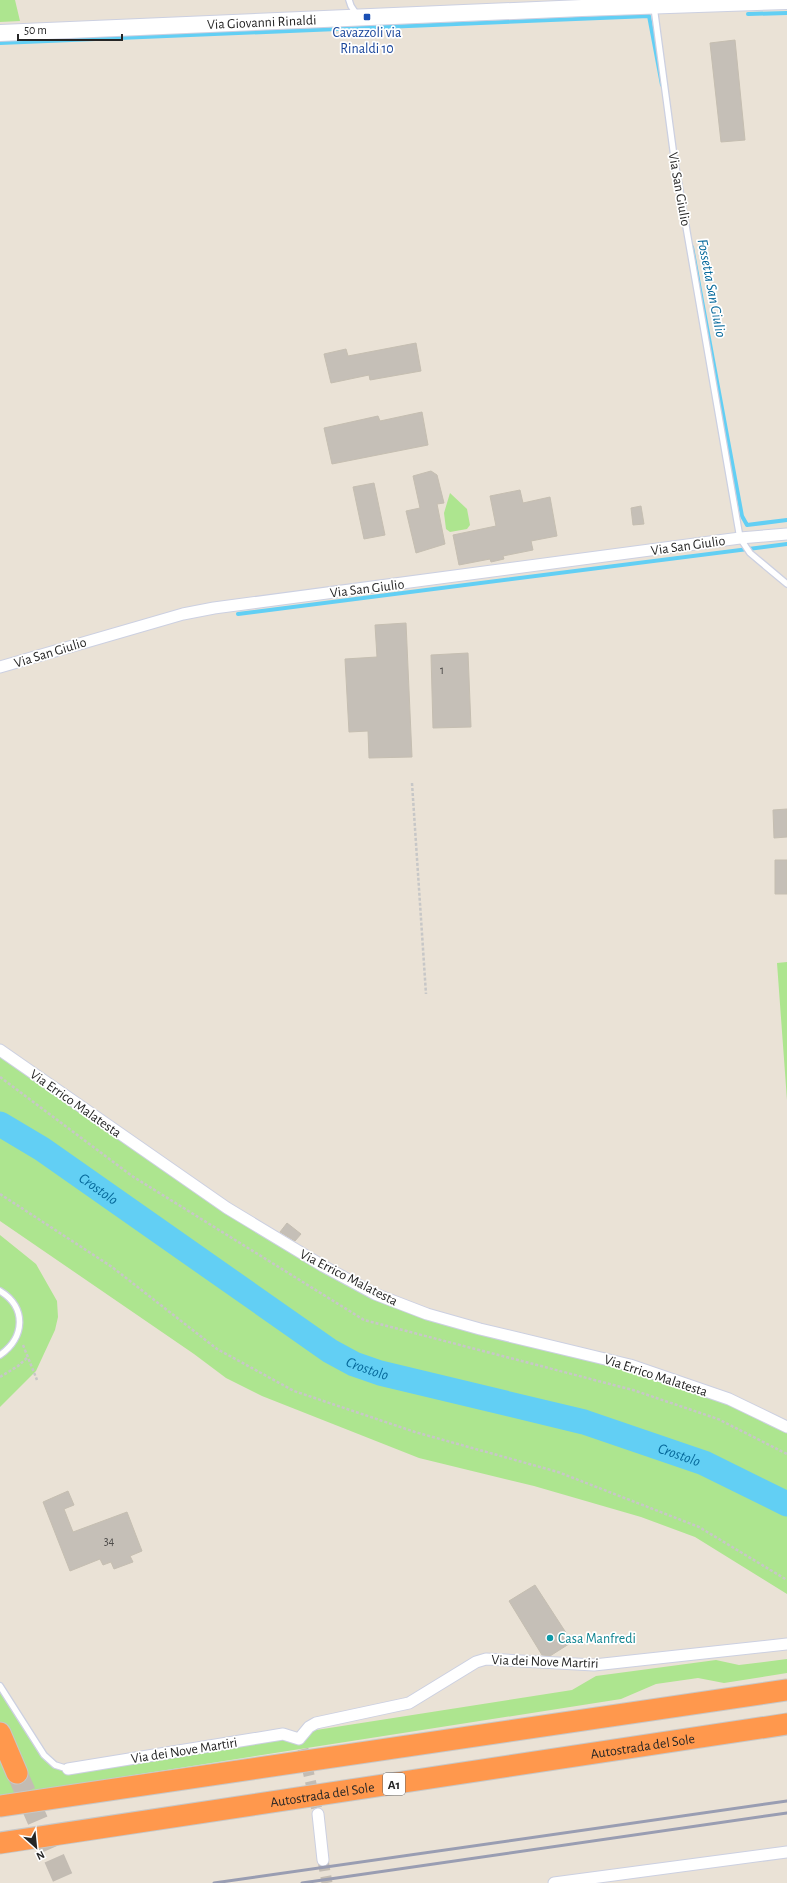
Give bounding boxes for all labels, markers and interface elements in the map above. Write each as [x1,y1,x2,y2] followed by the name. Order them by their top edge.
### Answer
[362,12,372,22] marker: Cavazzoli via Rinaldi 10
[207,13,317,32] street label: Via Giovanni Rinaldi
[18,16,122,42] scale bar
[24,24,47,36] text: 50 m
[333,26,402,56] place label: Cavazzoli via Rinaldi 10
[666,151,692,227] street label: Via San Giulio
[695,238,728,339] water label: Fossetta San Giulio
[650,534,726,558] street label: Via San Giulio
[329,577,405,601] street label: Via San Giulio
[12,635,88,671] street label: Via San Giulio
[440,664,444,676] house number: 1
[27,1067,124,1141] street label: Via Errico Malatesta
[76,1170,121,1208] water label: Crostolo
[297,1247,400,1309] street label: Via Errico Malatesta
[602,1353,710,1399] street label: Via Errico Malatesta
[343,1354,390,1383] water label: Crostolo
[656,1441,702,1469] water label: Crostolo
[104,1535,115,1547] house number: 34
[558,1632,636,1646] place label: Casa Manfredi
[545,1633,555,1643] marker: Casa Manfredi
[491,1653,599,1671] street label: Via dei Nove Martiri
[590,1732,696,1762] street label: Autostrada del Sole
[130,1736,238,1766] street label: Via dei Nove Martiri
[383,1773,405,1795] road number: A1
[269,1780,376,1810] street label: Autostrada del Sole
[16,1827,56,1867] north arrow
[34,1849,46,1862] text: N

